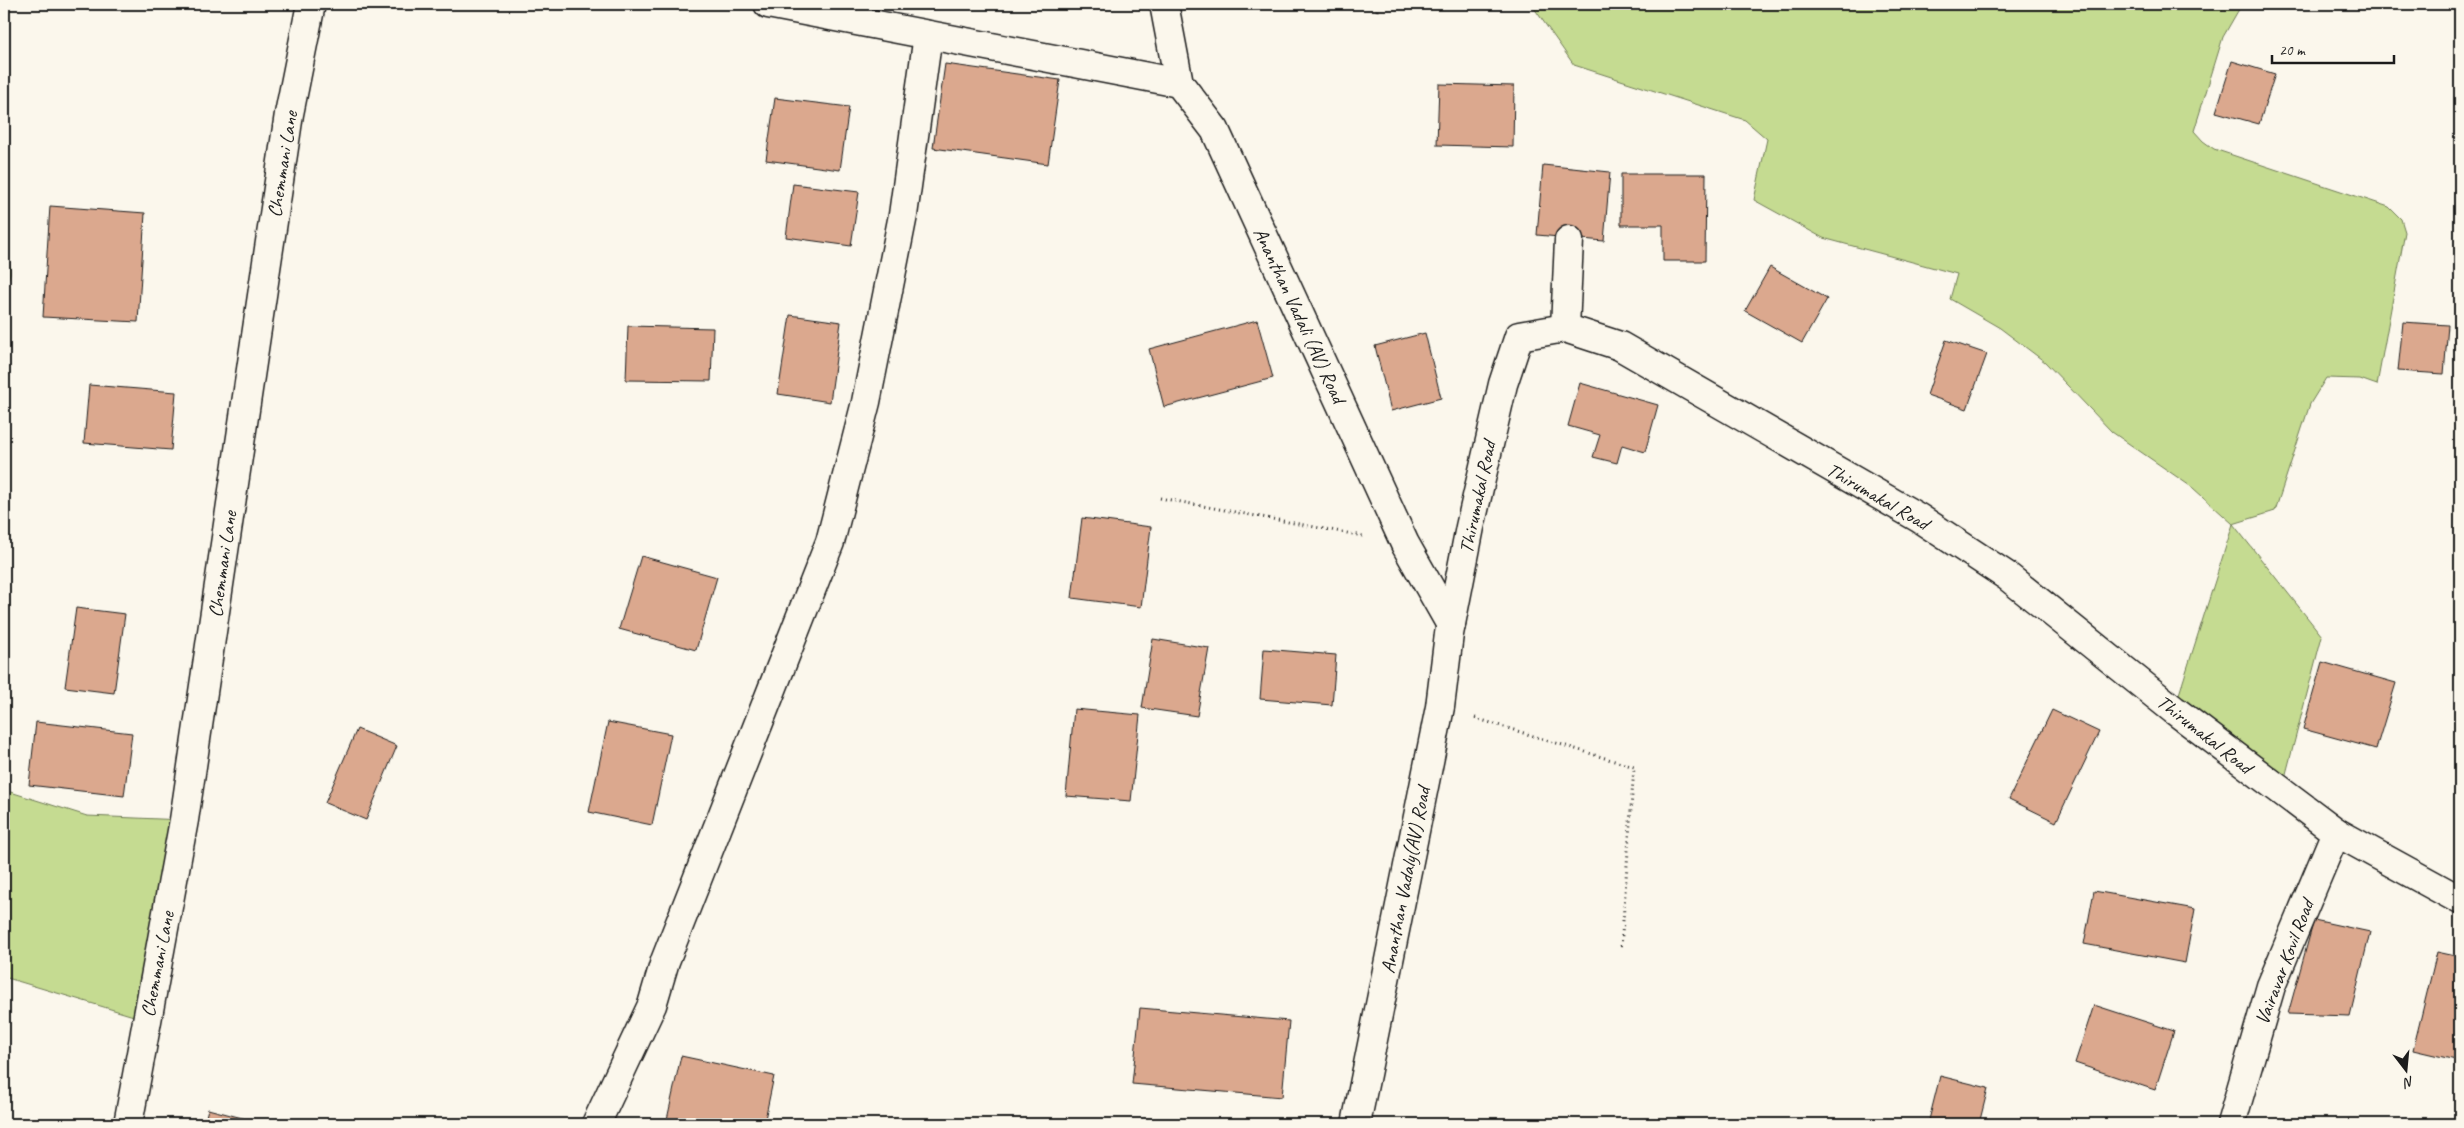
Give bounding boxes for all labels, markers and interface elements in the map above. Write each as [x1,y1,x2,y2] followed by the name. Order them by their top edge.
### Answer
[2272,32,2394,64] scale bar
[2279,41,2306,60] text: 20 m
[262,108,303,219] street label: Chemmani Lane
[1248,223,1353,410] street label: Ananthan Vadali (AV) Road
[1453,435,1502,556] street label: Thirumakal Road
[1822,457,1936,537] street label: Thirumakal Road
[203,508,243,619] street label: Chemmani Lane
[2152,689,2260,781] street label: Thirumakal Road
[1375,782,1436,975] street label: Ananthan Vadaly(AV) Road
[2249,893,2321,1028] street label: Vairavar Kovil Road
[135,908,180,1019] street label: Chemmani Lane
[2382,1046,2432,1096] north arrow
[2401,1073,2416,1092] text: N

